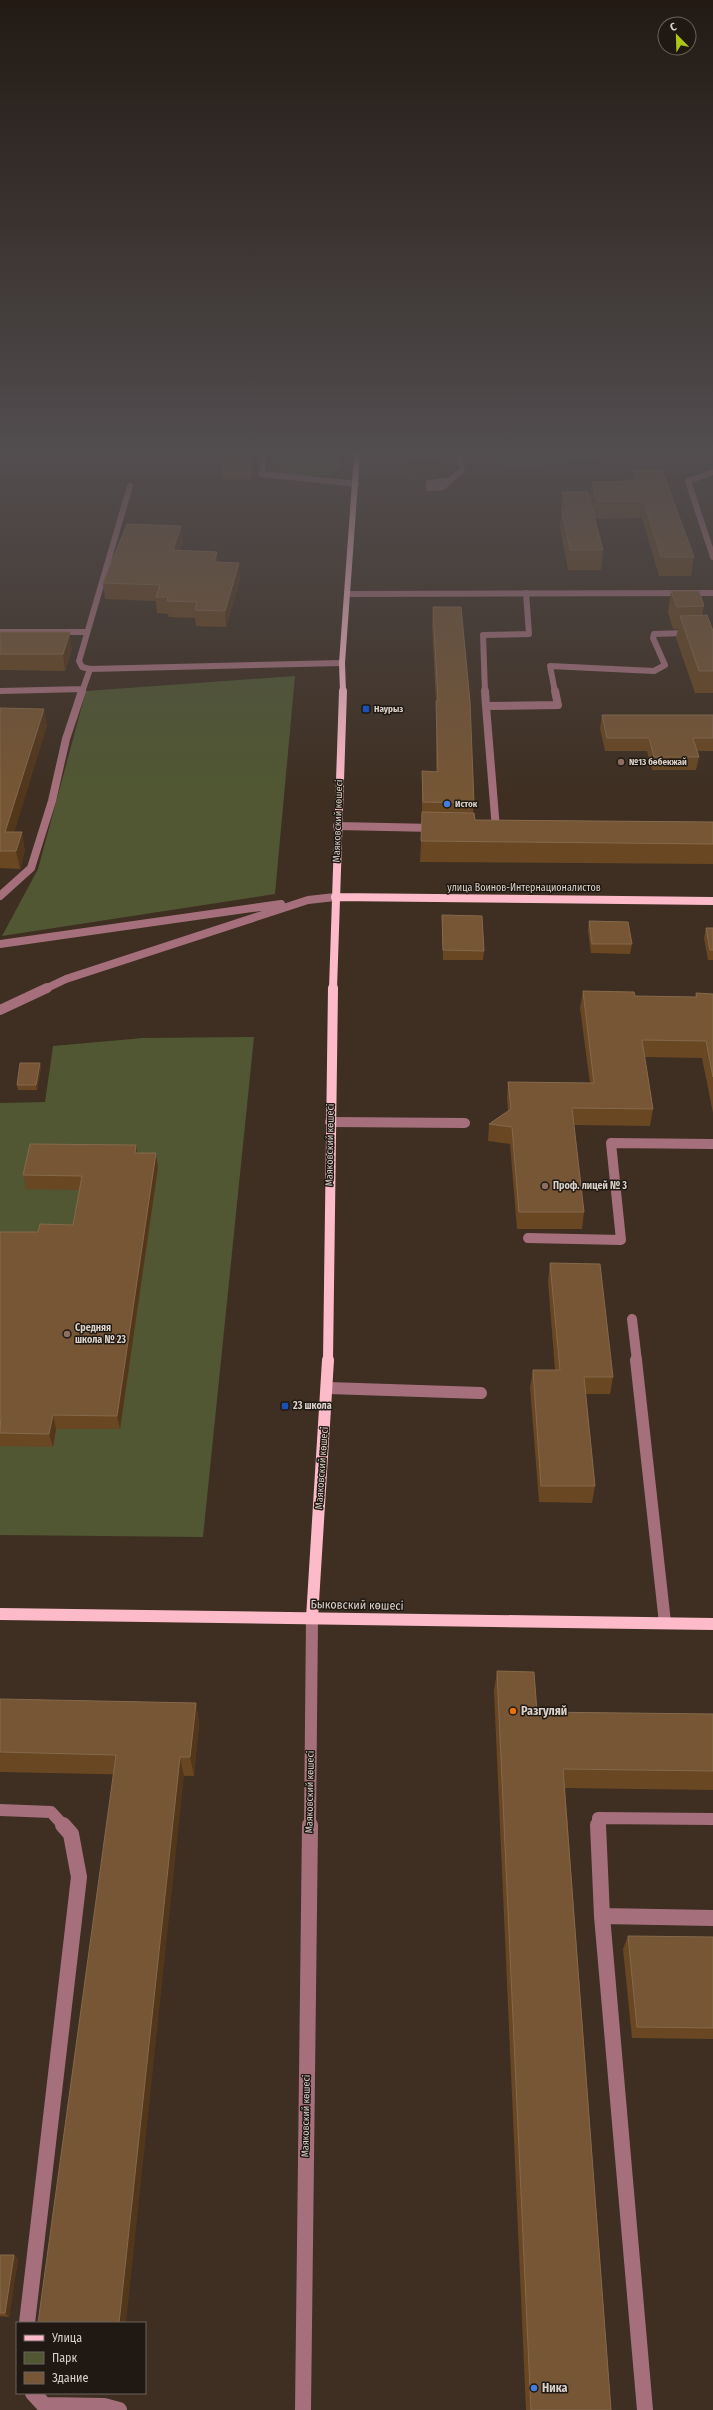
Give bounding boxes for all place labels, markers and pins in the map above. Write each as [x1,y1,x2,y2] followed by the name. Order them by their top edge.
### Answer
[361,704,371,714] marker: Наурыз
[374,704,403,714] place label: Наурыз
[616,757,626,767] marker: №13 бөбекжай
[629,757,687,767] place label: №13 бөбекжай
[442,799,452,809] marker: Исток
[455,799,478,809] place label: Исток
[553,1180,627,1192] place label: Проф. лицей № 3
[540,1181,550,1191] marker: Проф. лицей № 3
[75,1322,126,1346] place label: Средняя школа № 23
[62,1329,72,1339] marker: Средняя школа № 23
[292,1400,332,1412] place label: 23 школа
[280,1401,290,1411] marker: 23 школа
[521,1704,567,1718] place label: Разгуляй
[508,1706,518,1716] marker: Разгуляй
[542,2381,567,2395] place label: Ника
[529,2383,539,2393] marker: Ника

